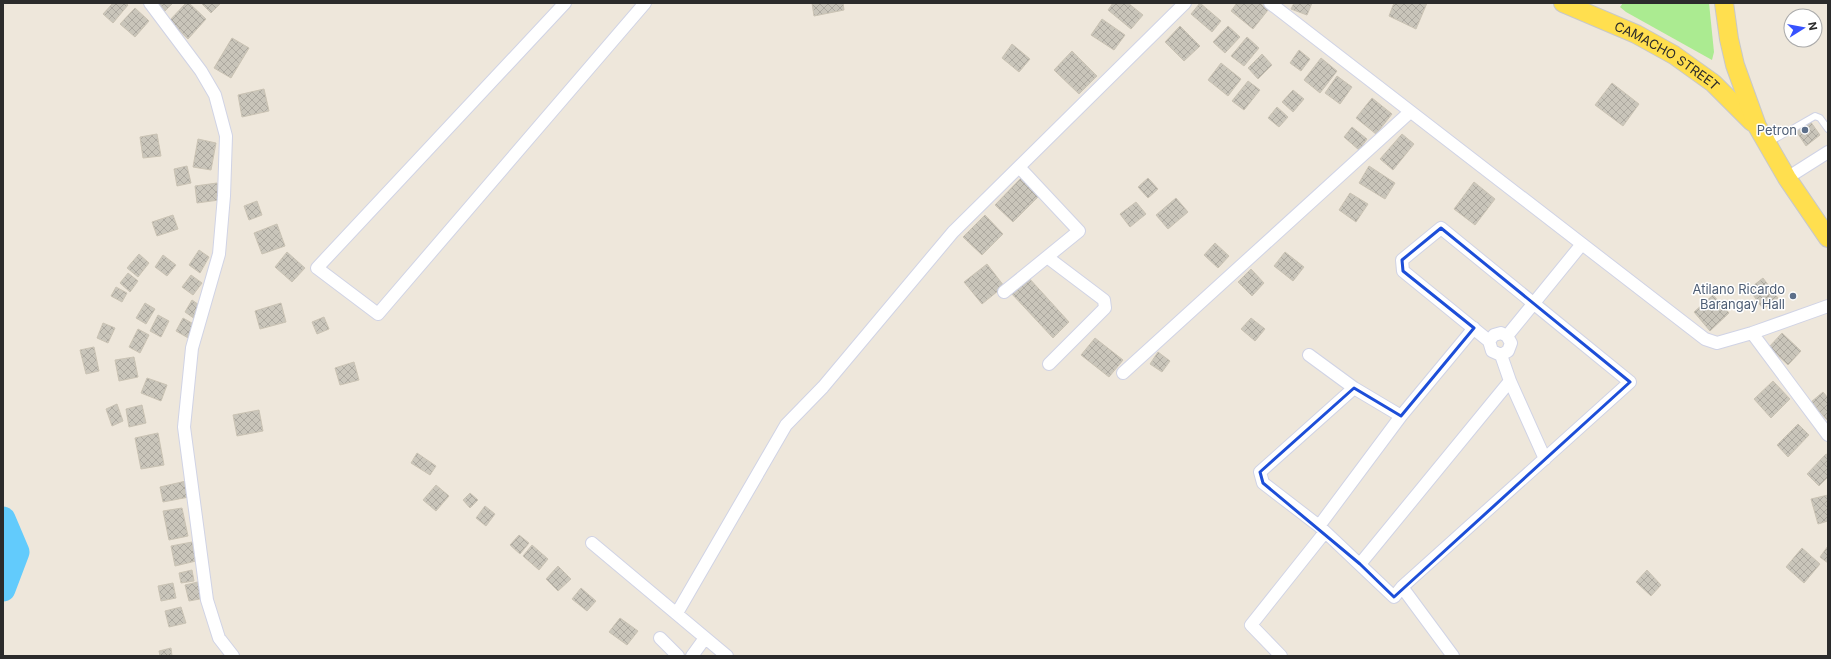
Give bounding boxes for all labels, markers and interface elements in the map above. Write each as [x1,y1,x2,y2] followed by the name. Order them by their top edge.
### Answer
[1783,8,1823,48] north arrow
[1612,18,1723,93] street label: CAMACHO STREET
[1805,21,1820,32] text: N
[1757,122,1797,138] place label: Petron
[1800,125,1810,135] marker: Petron
[1693,281,1785,312] place label: Atilano Ricardo Barangay Hall
[1788,291,1798,301] marker: Atilano Ricardo Barangay Hall

